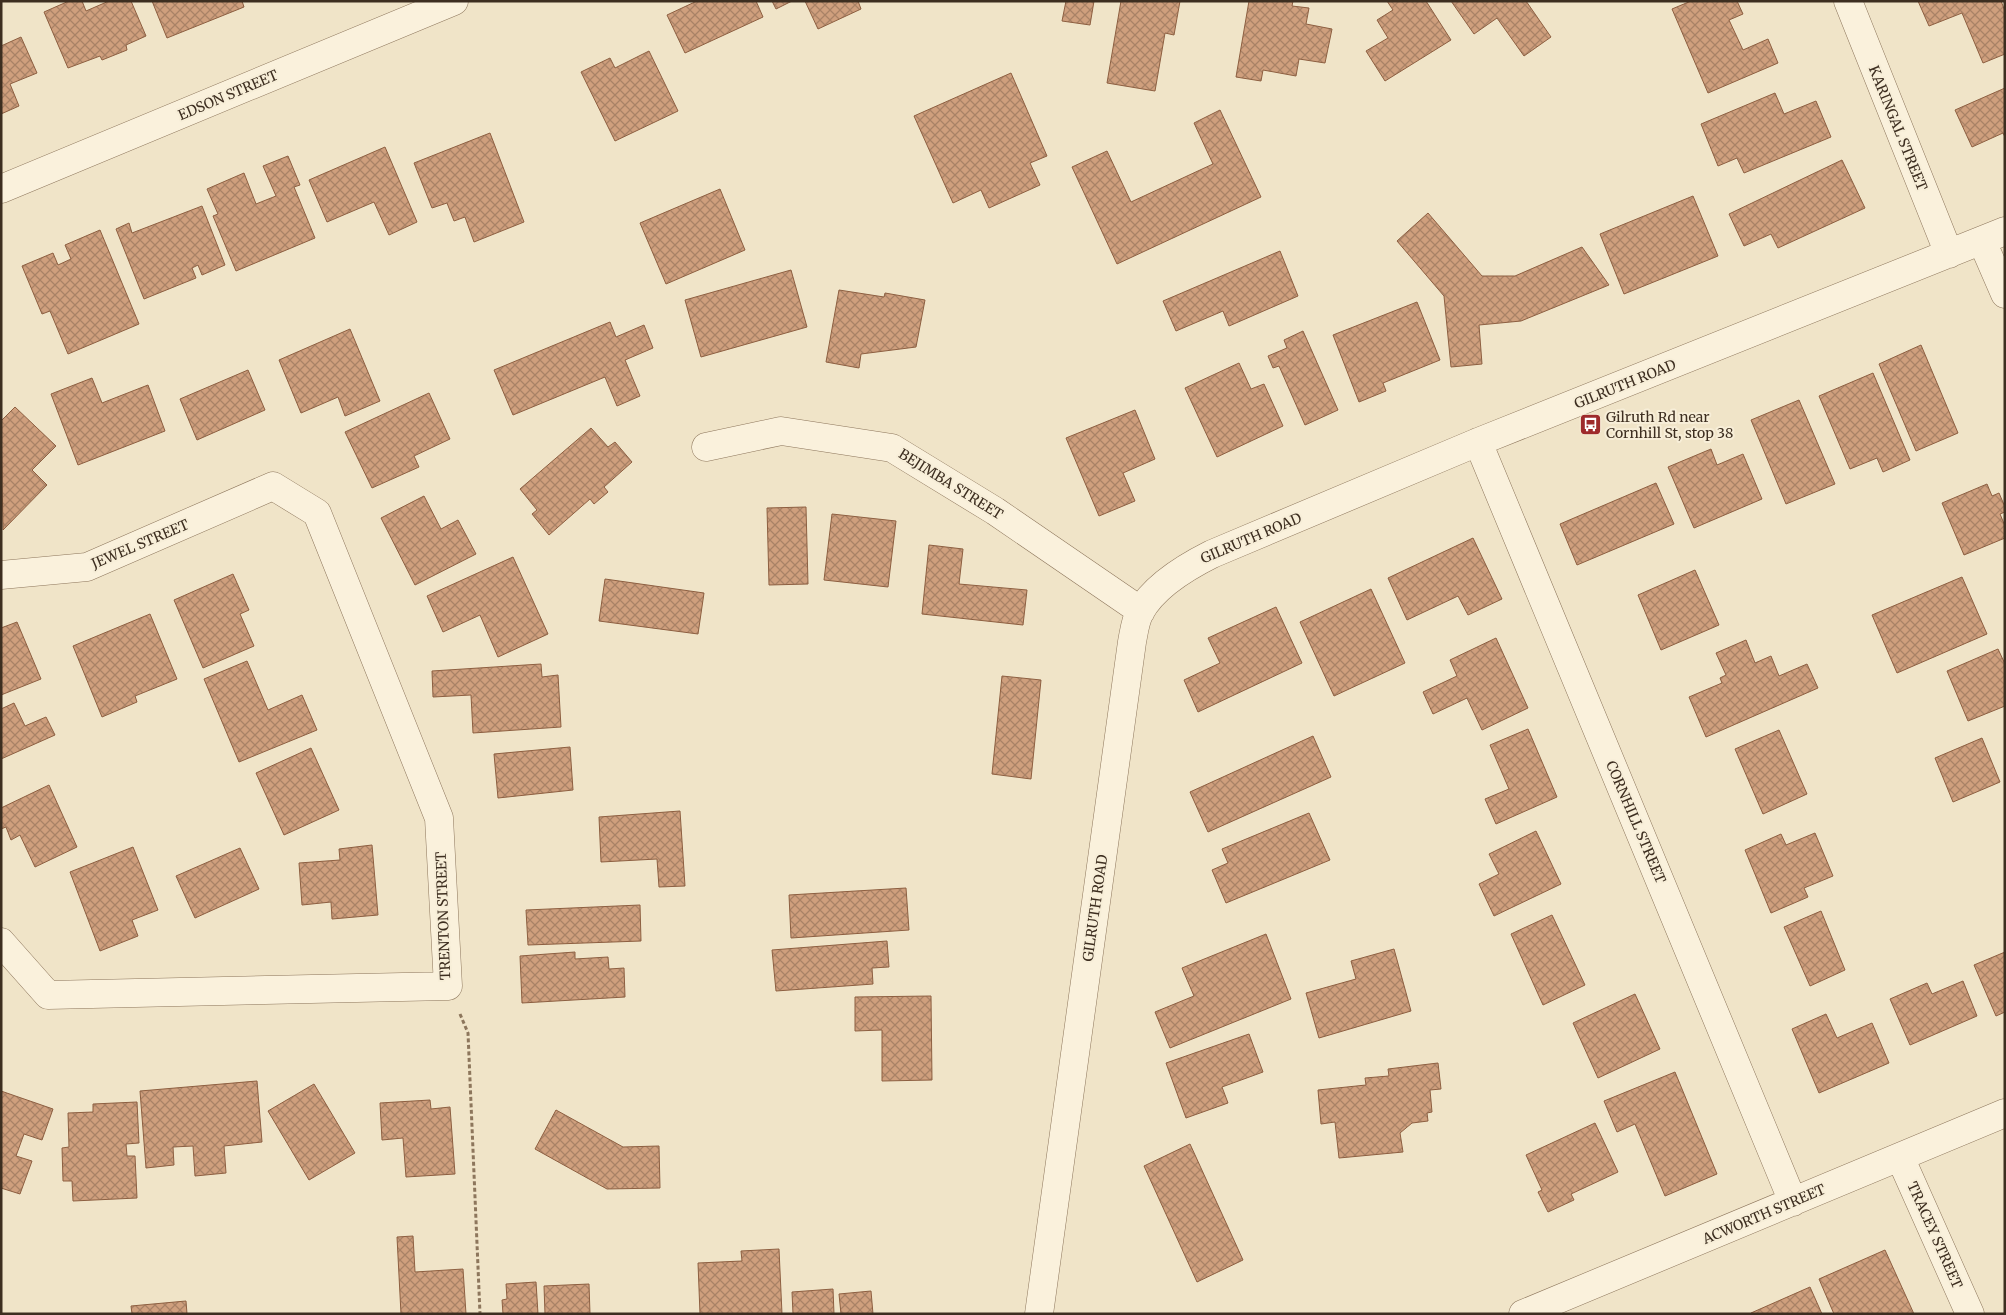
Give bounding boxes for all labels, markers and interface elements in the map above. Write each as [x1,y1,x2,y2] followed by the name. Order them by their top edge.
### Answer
[1865,63,1931,193] street label: KARINGAL STREET
[175,66,281,124] street label: EDSON STREET
[1572,355,1679,413] street label: GILRUTH ROAD
[1606,408,1733,442] place label: Gilruth Rd near Cornhill St, stop 38
[1578,413,1602,437] bus stop icon: Gilruth Rd near Cornhill St, stop 38
[895,445,1007,523] street label: BEJIMBA STREET
[1198,508,1305,567] street label: GILRUTH ROAD
[88,515,192,573] street label: JEWEL STREET
[1602,758,1670,886] street label: CORNHILL STREET
[432,851,454,981] street label: TRENTON STREET
[1079,853,1111,963] street label: GILRUTH ROAD
[1903,1179,1967,1291] street label: TRACEY STREET
[1699,1180,1828,1248] street label: ACWORTH STREET

